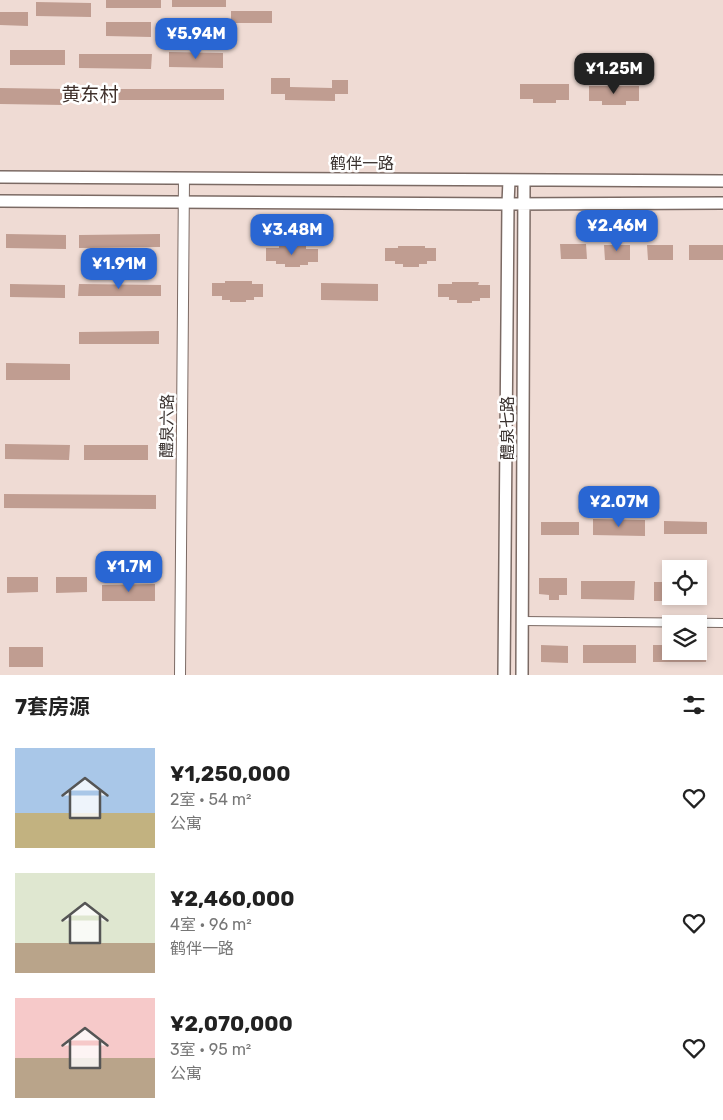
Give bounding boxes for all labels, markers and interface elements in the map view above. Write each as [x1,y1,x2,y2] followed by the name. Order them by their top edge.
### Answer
[155,18,237,60] pin: ¥5.94M
[166,24,226,43] text: ¥5.94M
[573,52,655,95] pin: ¥1.25M
[585,59,643,78] text: ¥1.25M
[61,83,119,106] district label: 黄东村
[330,154,394,173] street label: 鹤伴一路
[576,210,658,252] pin: ¥2.46M
[251,214,333,256] pin: ¥3.48M
[587,216,647,235] text: ¥2.46M
[261,220,323,239] text: ¥3.48M
[78,248,160,290] pin: ¥1.91M
[92,254,146,273] text: ¥1.91M
[157,394,177,458] street label: 醴泉六路
[498,396,517,460] street label: 醴泉七路
[578,486,660,528] pin: ¥2.07M
[589,492,649,511] text: ¥2.07M
[94,550,164,593] pin: ¥1.7M
[106,557,152,576] text: ¥1.7M
[662,560,707,660] map controls
[662,560,707,605] button: locate
[662,615,707,660] button: layers
[680,691,708,719] icon: filters
[15,694,90,719] text: 7套房源
[170,761,291,786] text: ¥1,250,000
[55,768,115,828] icon: home
[680,784,708,812] icon: heart
[170,790,252,809] text: 2室 · 54 m²
[170,814,202,833] text: 公寓
[170,886,294,911] text: ¥2,460,000
[55,893,115,953] icon: home
[680,909,708,937] icon: heart
[170,915,252,934] text: 4室 · 96 m²
[170,939,234,958] text: 鹤伴一路
[170,1011,293,1036] text: ¥2,070,000
[55,1018,115,1078] icon: home
[680,1034,708,1062] icon: heart
[170,1040,251,1059] text: 3室 · 95 m²
[170,1064,202,1083] text: 公寓

